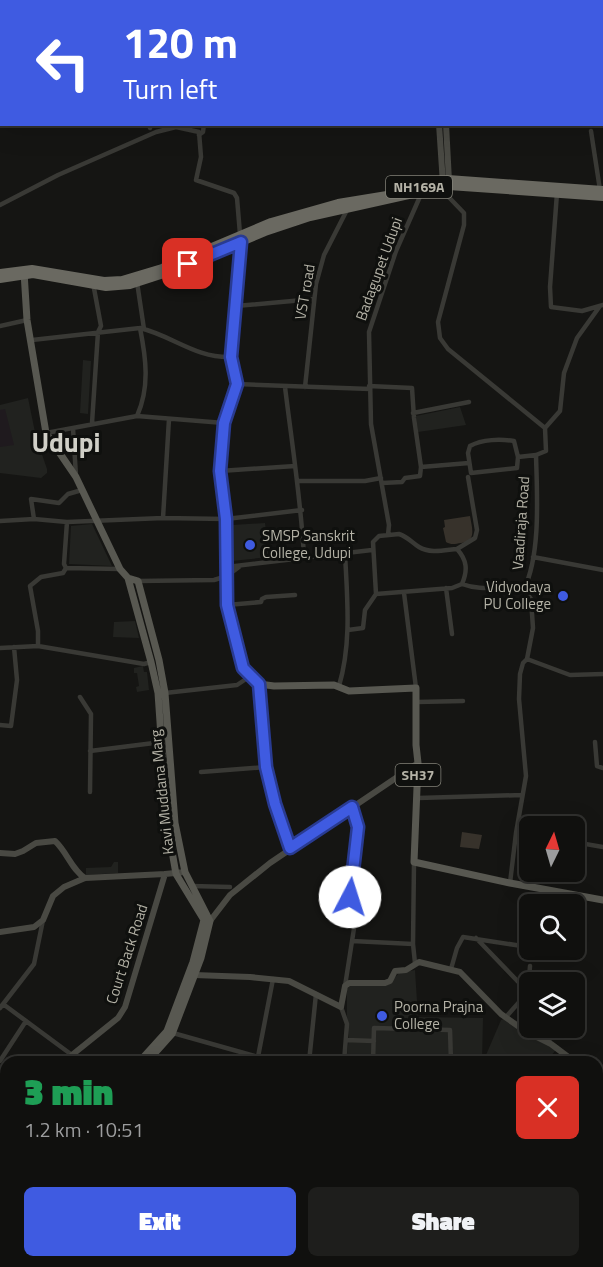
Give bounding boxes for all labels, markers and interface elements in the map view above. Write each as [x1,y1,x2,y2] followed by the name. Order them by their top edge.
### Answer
[123,10,238,74] text: 120 m
[24,24,102,102] icon: left
[123,68,217,109] text: Turn left
[386,176,452,198] road number: NH169A
[349,214,408,324] street label: Badagupet Udupi
[162,238,213,289] pin
[171,247,204,280] icon: arrive
[288,262,321,322] street label: VST road
[32,421,100,462] district label: Udupi
[506,475,535,571] street label: Vaadiraja Road
[262,524,355,564] place label: SMSP Sanskrit College, Udupi
[243,538,257,552] marker: SMSP Sanskrit College, Udupi
[483,575,551,615] place label: Vidyodaya PU College
[556,589,570,603] marker: Vidyodaya PU College
[143,728,179,856] street label: Kavi Muddana Marg
[396,764,440,786] road number: SH37
[519,816,585,882] north arrow
[519,816,585,1038] map controls
[318,865,382,929] position arrow
[519,894,585,960] button: search
[100,901,154,1007] street label: Court Back Road
[519,972,585,1038] button: layers
[394,995,484,1035] place label: Poorna Prajna College
[375,1009,389,1023] marker: Poorna Prajna College
[24,1064,113,1119] text: 3 min
[516,1076,579,1139] button: close
[24,1114,144,1145] text: 1.2 km · 10:51
[24,1187,296,1256] button: Exit
[308,1187,579,1256] button: Share

